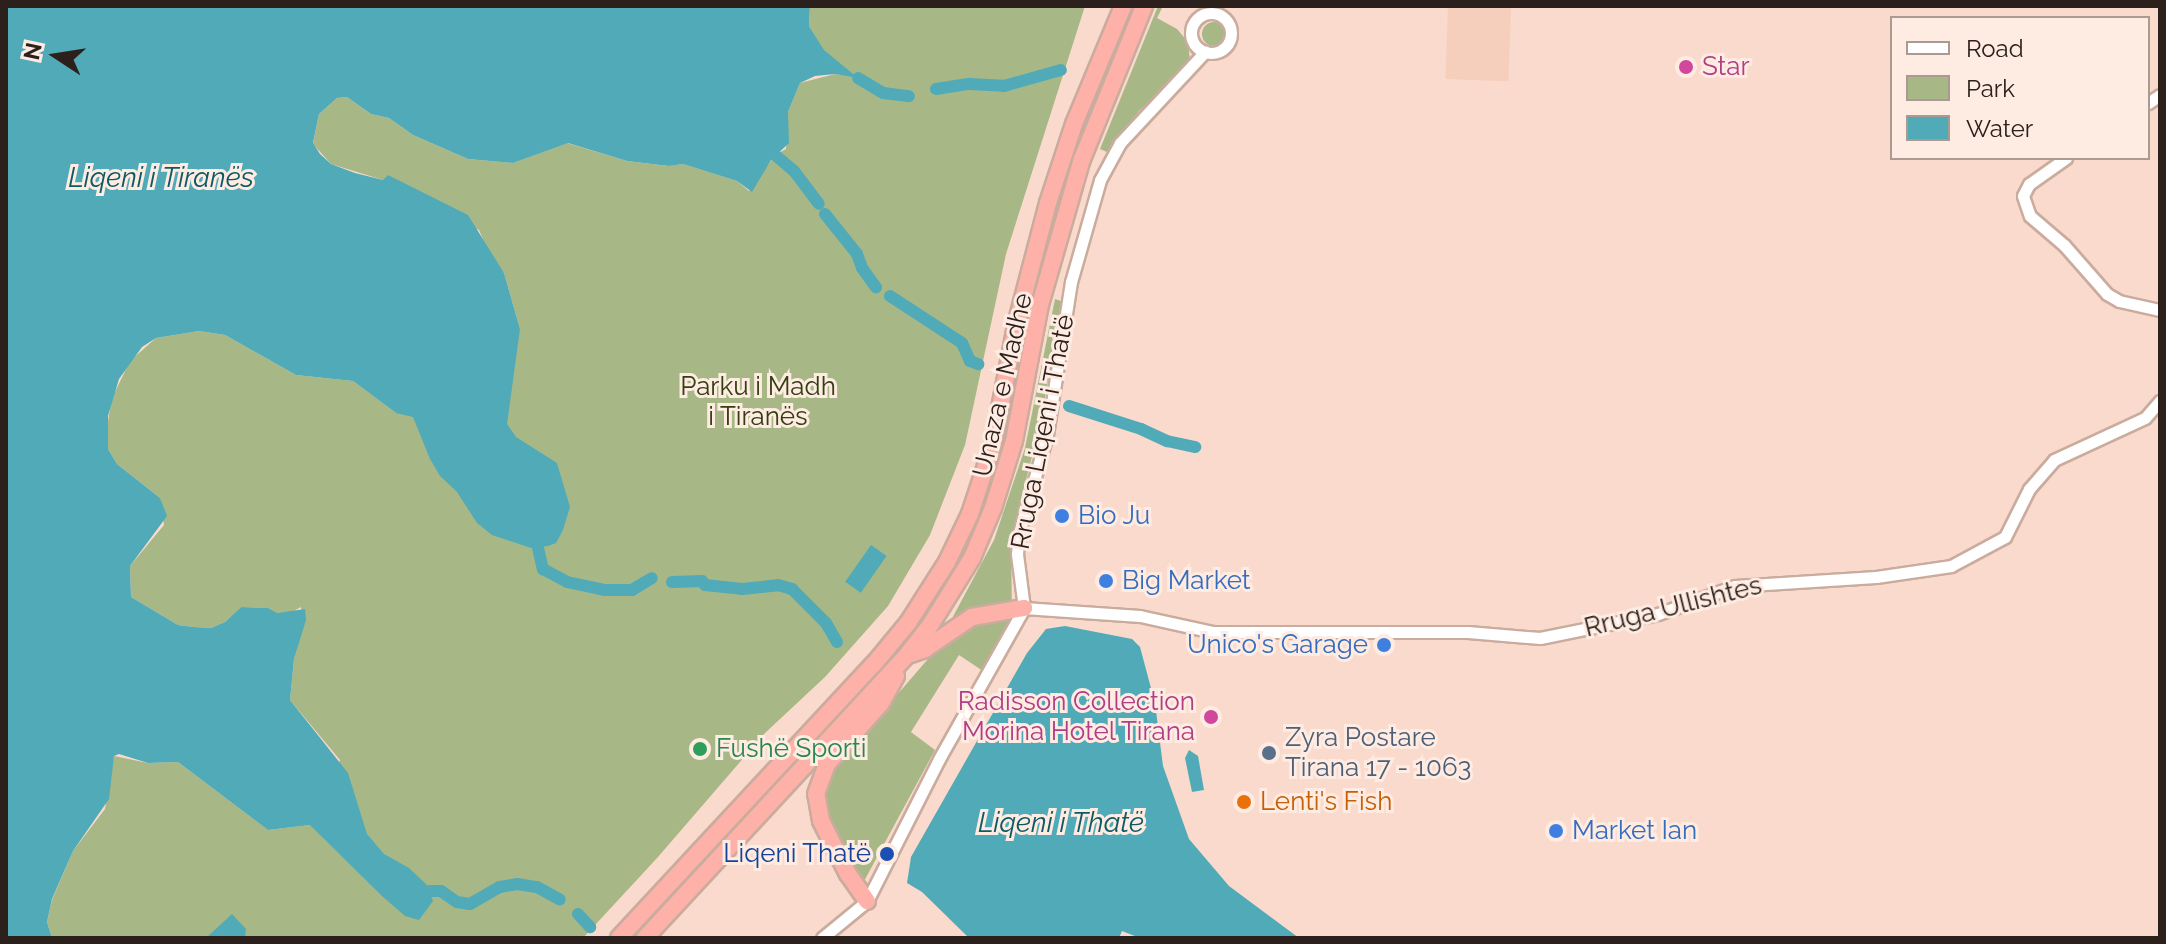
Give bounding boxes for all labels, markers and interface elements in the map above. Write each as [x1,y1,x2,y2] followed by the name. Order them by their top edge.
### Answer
[16,16,96,96] north arrow
[1890,16,2150,160] legend
[1966,34,2024,63] text: Road
[18,40,47,62] text: N
[1702,51,1750,83] place label: Star
[1677,58,1695,76] marker: Star
[1966,74,2015,103] text: Park
[1966,114,2033,143] text: Water
[68,161,254,195] water label: Liqeni i Tiranës
[967,290,1039,480] street label: Unaza e Madhe
[1005,312,1081,552] street label: Rruga Liqeni i Thatë
[680,371,836,432] park label: Parku i Madh i Tiranës
[1078,500,1151,532] place label: Bio Ju
[1053,507,1071,525] marker: Bio Ju
[1122,565,1251,597] place label: Big Market
[1581,570,1765,644] street label: Rruga Ullishtes
[1097,572,1115,590] marker: Big Market
[1187,629,1368,661] place label: Unico's Garage
[1375,636,1393,654] marker: Unico's Garage
[958,686,1195,748] place label: Radisson Collection Morina Hotel Tirana
[1202,708,1220,726] marker: Radisson Collection Morina Hotel Tirana
[1285,722,1471,784] place label: Zyra Postare Tirana 17 - 1063
[716,733,866,765] place label: Fushë Sporti
[691,740,709,758] marker: Fushë Sporti
[1260,744,1278,762] marker: Zyra Postare Tirana 17 - 1063
[1260,786,1392,818] place label: Lenti's Fish
[1235,793,1253,811] marker: Lenti's Fish
[978,806,1144,840] water label: Liqeni i Thatë
[1572,815,1697,847] place label: Market Ian
[1547,822,1565,840] marker: Market Ian
[723,838,871,870] place label: Liqeni Thatë
[878,845,896,863] marker: Liqeni Thatë

